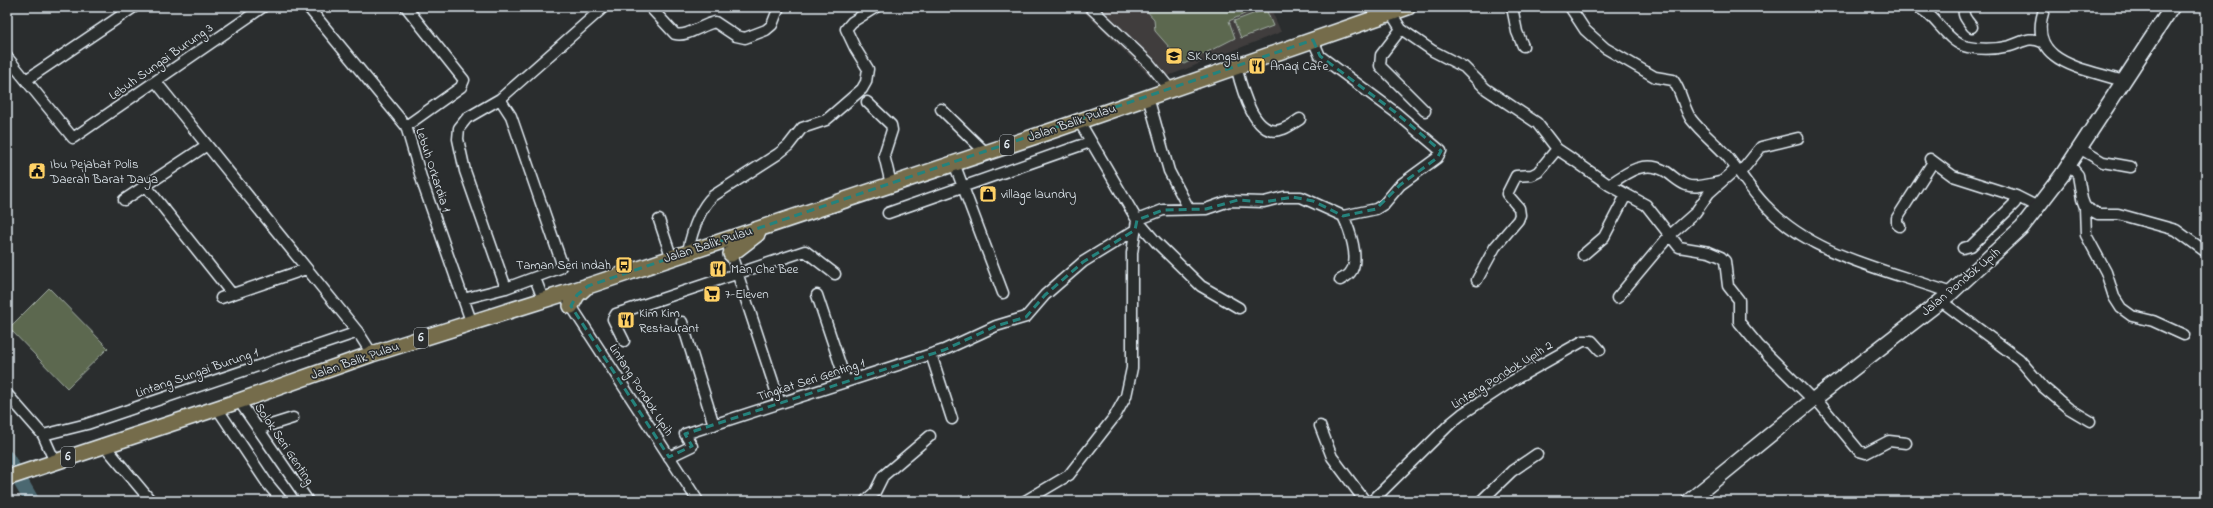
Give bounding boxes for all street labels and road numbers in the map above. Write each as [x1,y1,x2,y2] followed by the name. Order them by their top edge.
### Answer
[105,19,218,106] street label: Lebuh Sungai Burung 3
[1025,99,1119,147] street label: Jalan Balik Pulau
[410,125,456,215] street label: Lebuh Orkardia 1
[1000,135,1014,155] road number: 6
[661,222,755,268] street label: Jalan Balik Pulau
[1917,243,2005,321] street label: Jalan Pondok Upih
[414,328,428,348] road number: 6
[1448,336,1557,415] street label: Lintang Pondok Upih 2
[308,337,402,385] street label: Jalan Balik Pulau
[603,340,678,441] street label: Lintang Pondok Upih
[133,343,261,404] street label: Lintang Sungai Burung 1
[755,354,868,407] street label: Tingkat Seri Genting 1
[249,399,319,490] street label: Solok Seri Genting
[61,447,75,467] road number: 6

